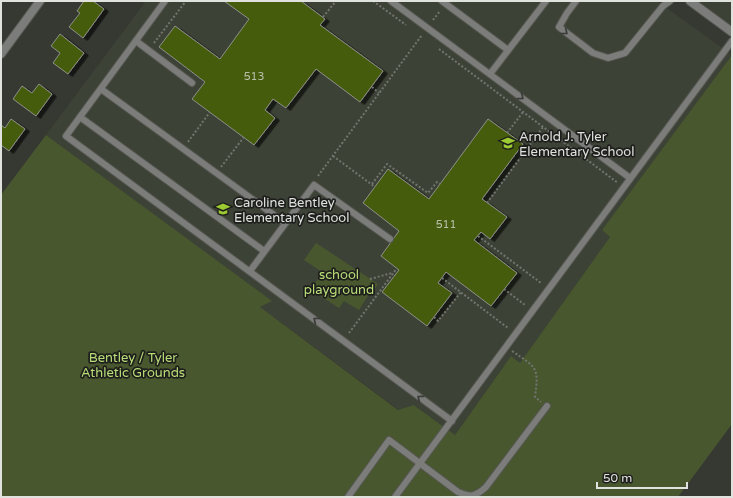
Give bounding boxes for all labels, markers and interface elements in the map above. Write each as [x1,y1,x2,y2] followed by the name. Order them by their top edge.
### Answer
[561,27,568,34] one-way arrow
[244,70,264,83] house number: 513
[517,93,524,100] one-way arrow
[519,129,634,160] place label: Arnold J. Tyler Elementary School
[500,135,516,151] school or university icon: Arnold J. Tyler Elementary School
[234,195,349,226] place label: Caroline Bentley Elementary School
[215,201,231,217] school or university icon: Caroline Bentley Elementary School
[436,218,456,231] house number: 511
[304,267,374,298] park label: school playground
[313,317,320,325] one-way arrow
[81,350,185,381] park label: Bentley / Tyler Athletic Grounds
[418,396,425,403] one-way arrow
[597,464,687,490] scale bar
[603,471,632,485] text: 50 m

